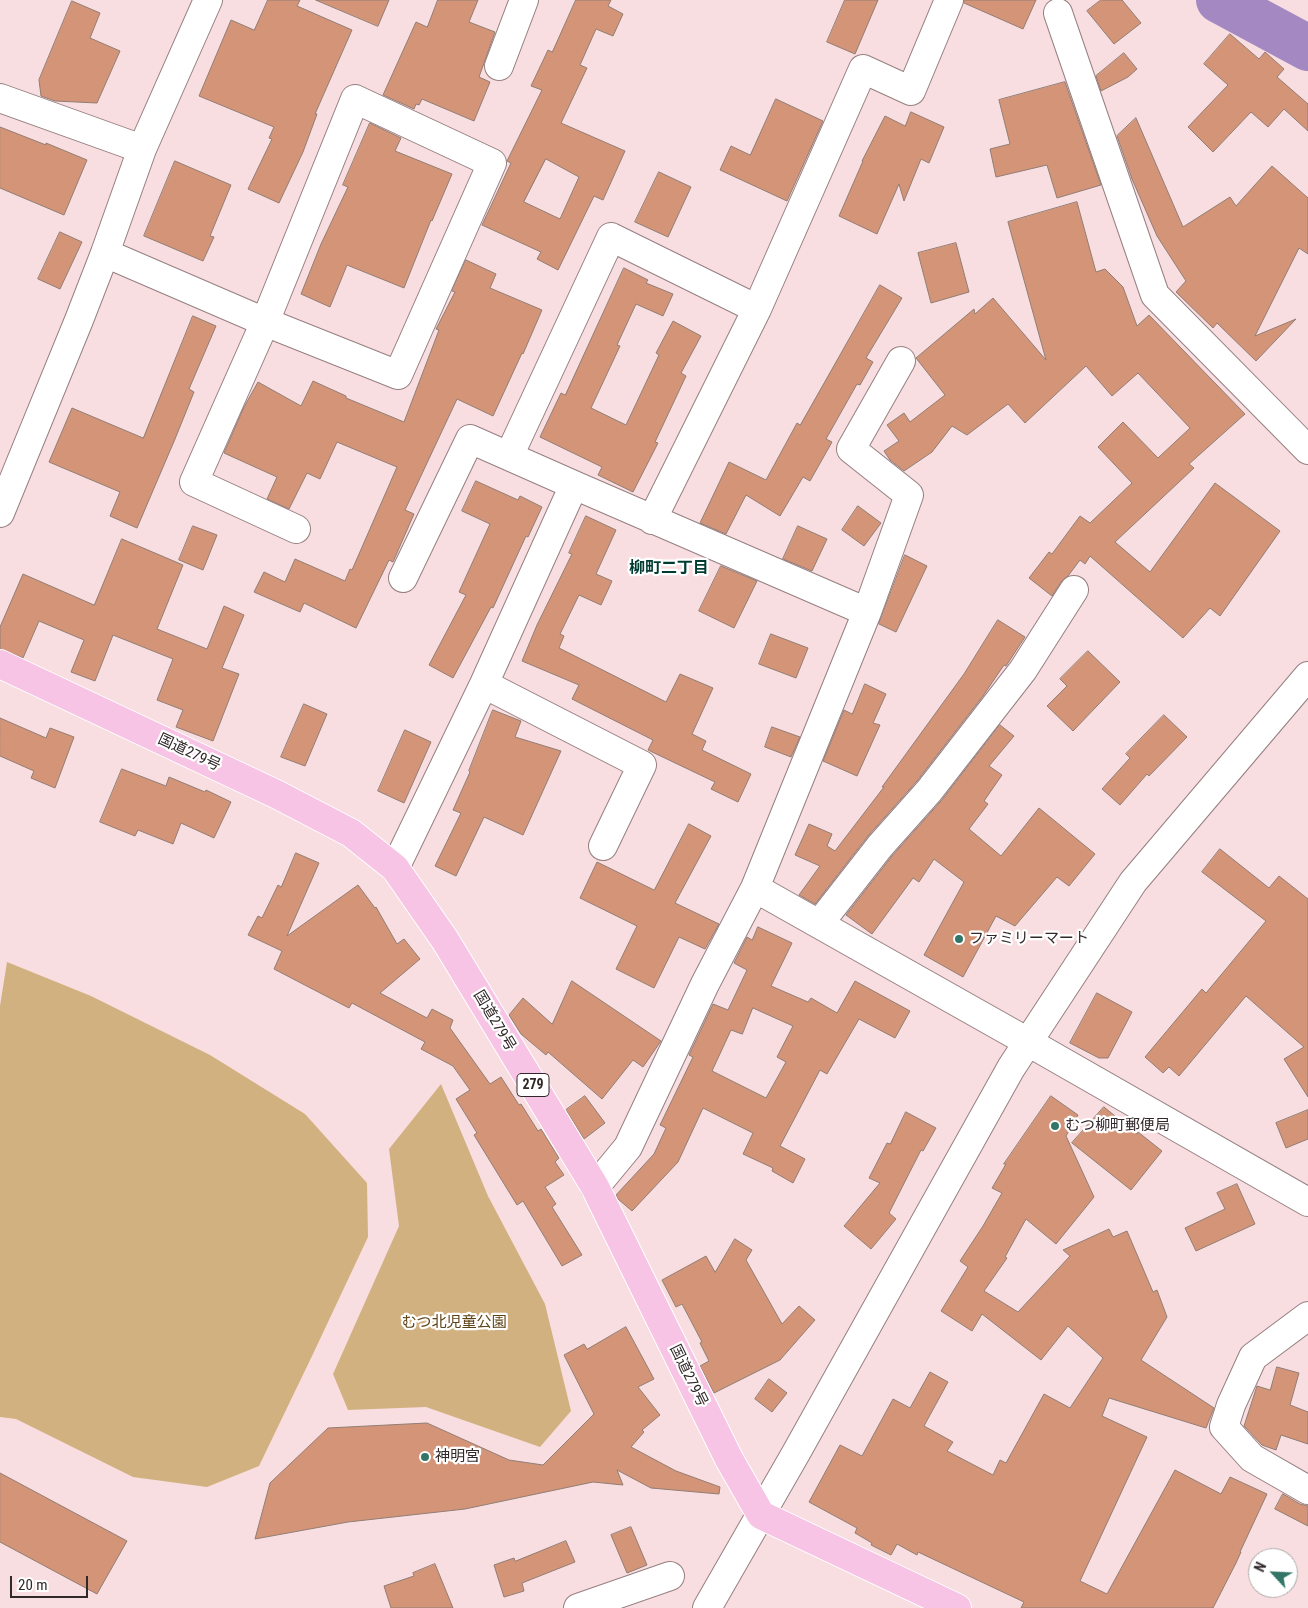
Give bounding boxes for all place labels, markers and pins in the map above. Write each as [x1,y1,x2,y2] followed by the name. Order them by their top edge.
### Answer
[969,930,1089,948] place label: ファミリーマート
[953,933,965,945] marker: ファミリーマート
[1065,1117,1170,1135] place label: むつ柳町郵便局
[1049,1120,1061,1132] marker: むつ柳町郵便局
[435,1448,480,1466] place label: 神明宮
[419,1451,431,1463] marker: 神明宮

